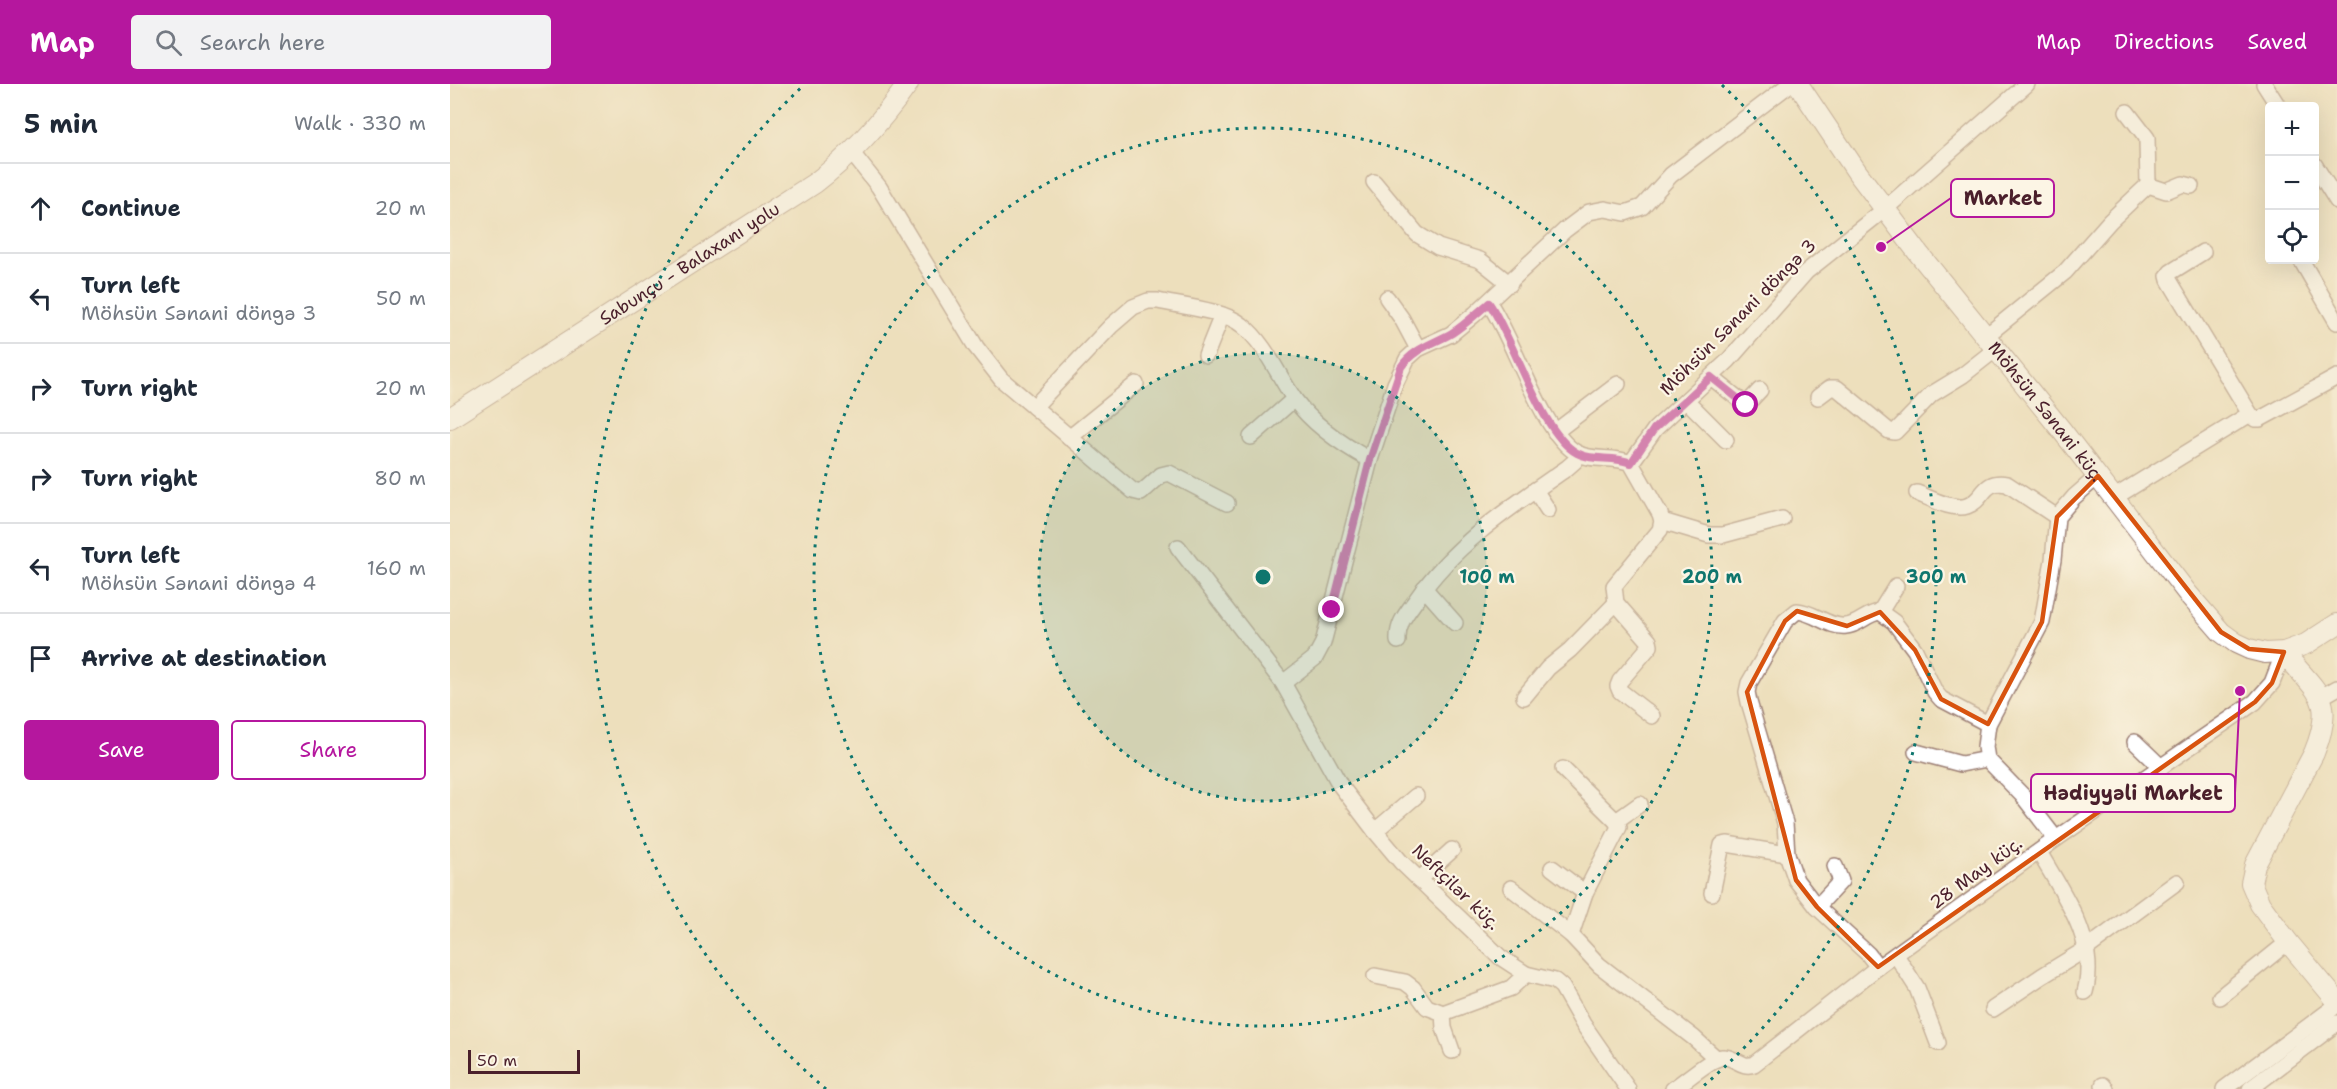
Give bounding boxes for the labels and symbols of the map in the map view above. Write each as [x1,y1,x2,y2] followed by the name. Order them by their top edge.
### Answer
[1951,179,2054,217] callout: Market
[1964,185,2043,211] text: Market
[595,197,784,331] street label: Sabunçu - Balaxanı yolu
[1655,234,1821,400] street label: Möhsün Sənani döngə 3
[1983,337,2109,487] street label: Möhsün Sənani küç.
[1732,391,1758,417] route start
[1459,565,1515,589] text: 100 m
[1682,565,1743,589] text: 200 m
[1906,565,1967,589] text: 300 m
[1253,567,1273,587] centre of rings
[1318,596,1344,622] route end
[2031,774,2235,812] callout: Hədiyyəli Market
[2043,780,2223,806] text: Hədiyyəli Market
[1925,831,2027,915] street label: 28 May küç.
[1407,839,1505,935] street label: Neftçilər küç.
[468,1047,580,1074] scale bar

